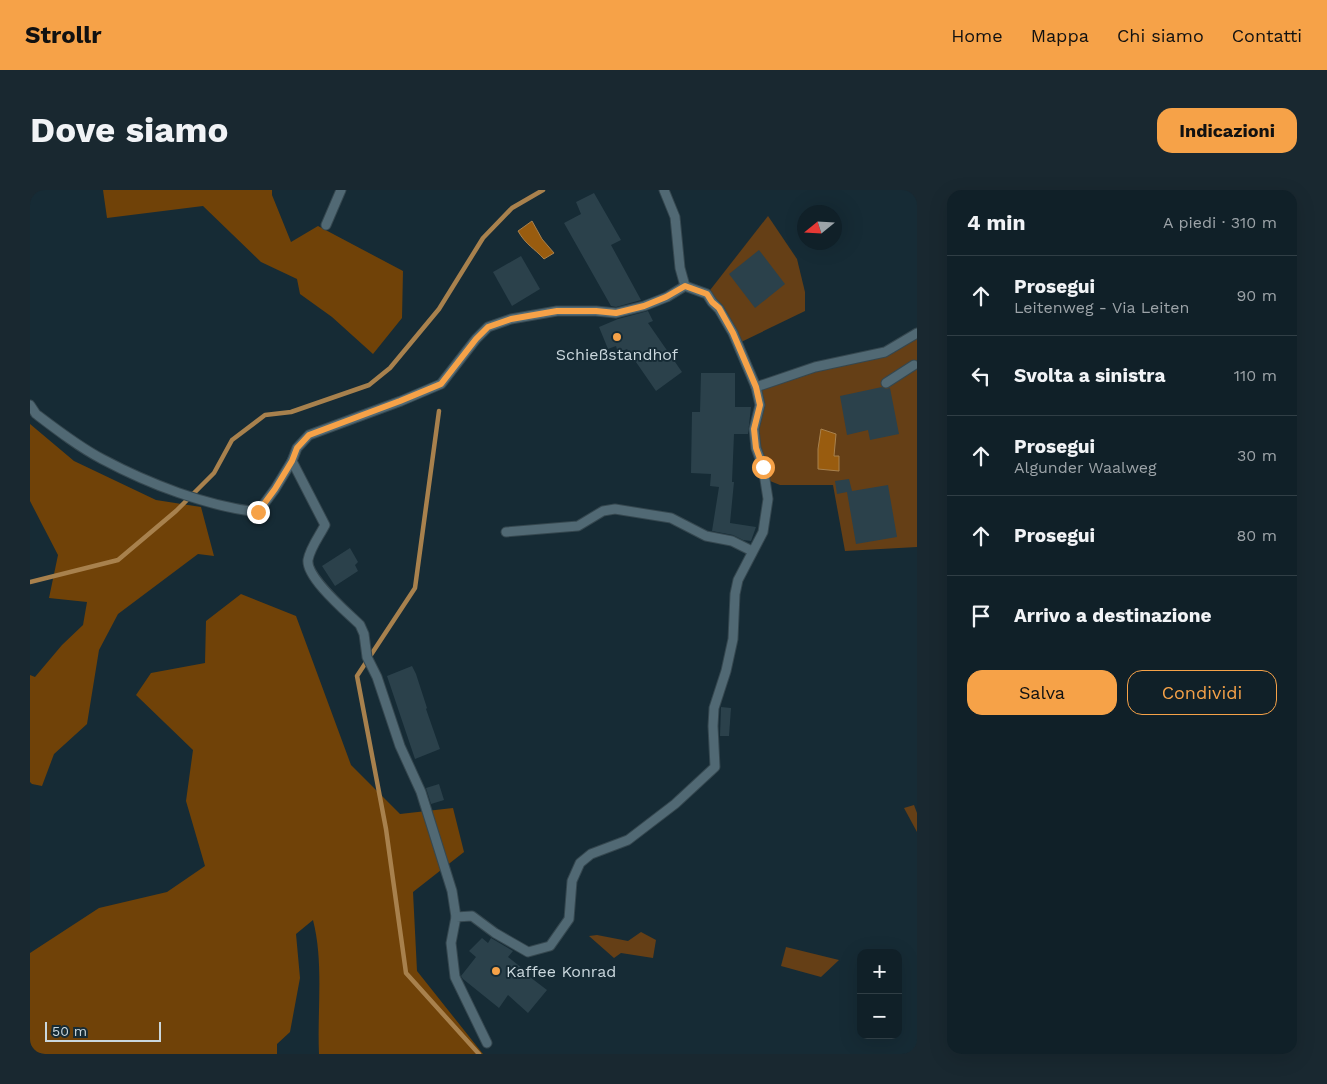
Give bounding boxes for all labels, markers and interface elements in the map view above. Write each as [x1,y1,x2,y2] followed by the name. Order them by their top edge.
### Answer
[25,21,102,49] text: Strollr
[951,25,1003,46] text: Home
[1031,25,1089,46] text: Mappa
[1117,25,1204,46] text: Chi siamo
[1232,25,1302,46] text: Contatti
[1157,108,1297,153] button: Indicazioni
[30,109,228,151] text: Dove siamo
[797,205,842,250] north arrow
[967,210,1025,235] text: 4 min
[1163,213,1277,232] text: A piedi · 310 m
[1014,275,1095,298] text: Prosegui
[967,282,995,310] icon: ahead
[1236,286,1277,305] text: 90 m
[1014,298,1189,317] text: Leitenweg - Via Leiten
[611,331,623,343] marker: Schießstandhof
[556,345,679,364] place label: Schießstandhof
[967,362,995,390] icon: left
[1014,364,1165,387] text: Svolta a sinistra
[1234,366,1277,385] text: 110 m
[1014,435,1095,458] text: Prosegui
[967,442,995,470] icon: ahead
[1237,446,1277,465] text: 30 m
[752,456,775,479] route start
[1014,458,1157,477] text: Algunder Waalweg
[247,501,270,524] route end
[967,522,995,550] icon: ahead
[1014,524,1095,547] text: Prosegui
[1236,526,1277,545] text: 80 m
[967,602,995,630] icon: arrive
[1014,604,1211,627] text: Arrivo a destinazione
[967,670,1117,715] button: Salva
[1127,670,1277,715] button: Condividi
[857,949,902,1039] map controls
[857,949,902,994] button: +
[506,962,616,981] place label: Kaffee Konrad
[490,965,502,977] marker: Kaffee Konrad
[857,994,902,1039] button: −
[45,1019,161,1042] scale bar
[52,1023,87,1039] text: 50 m

